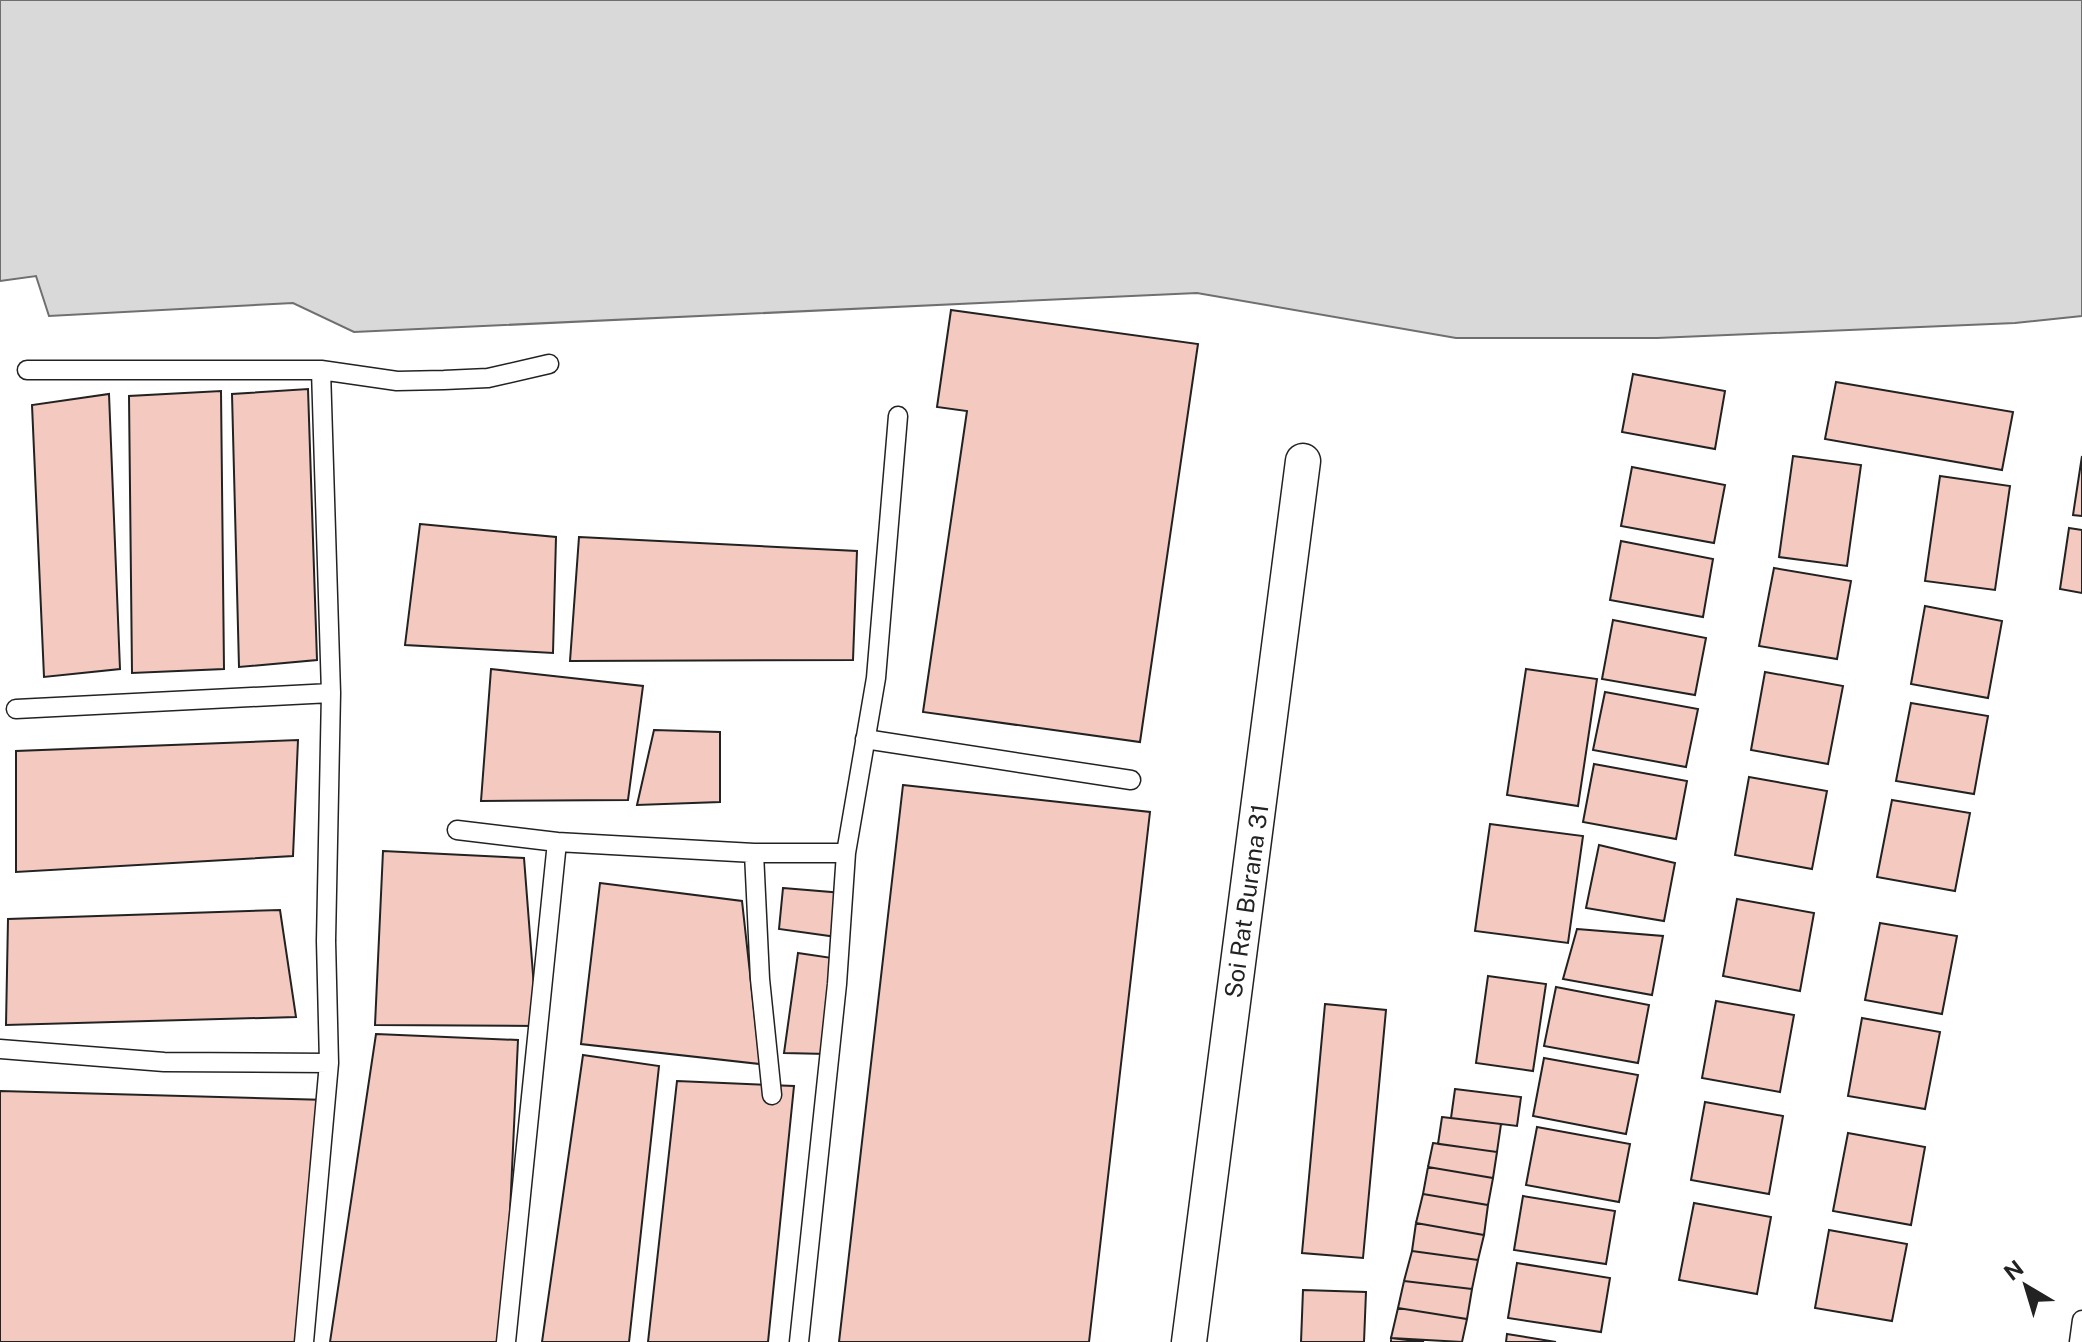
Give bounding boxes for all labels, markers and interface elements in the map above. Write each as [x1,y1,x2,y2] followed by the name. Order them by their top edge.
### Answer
[1219,802,1273,1000] street label: Soi Rat Burana 31
[1986,1246,2066,1326] north arrow
[1999,1255,2028,1286] text: N

